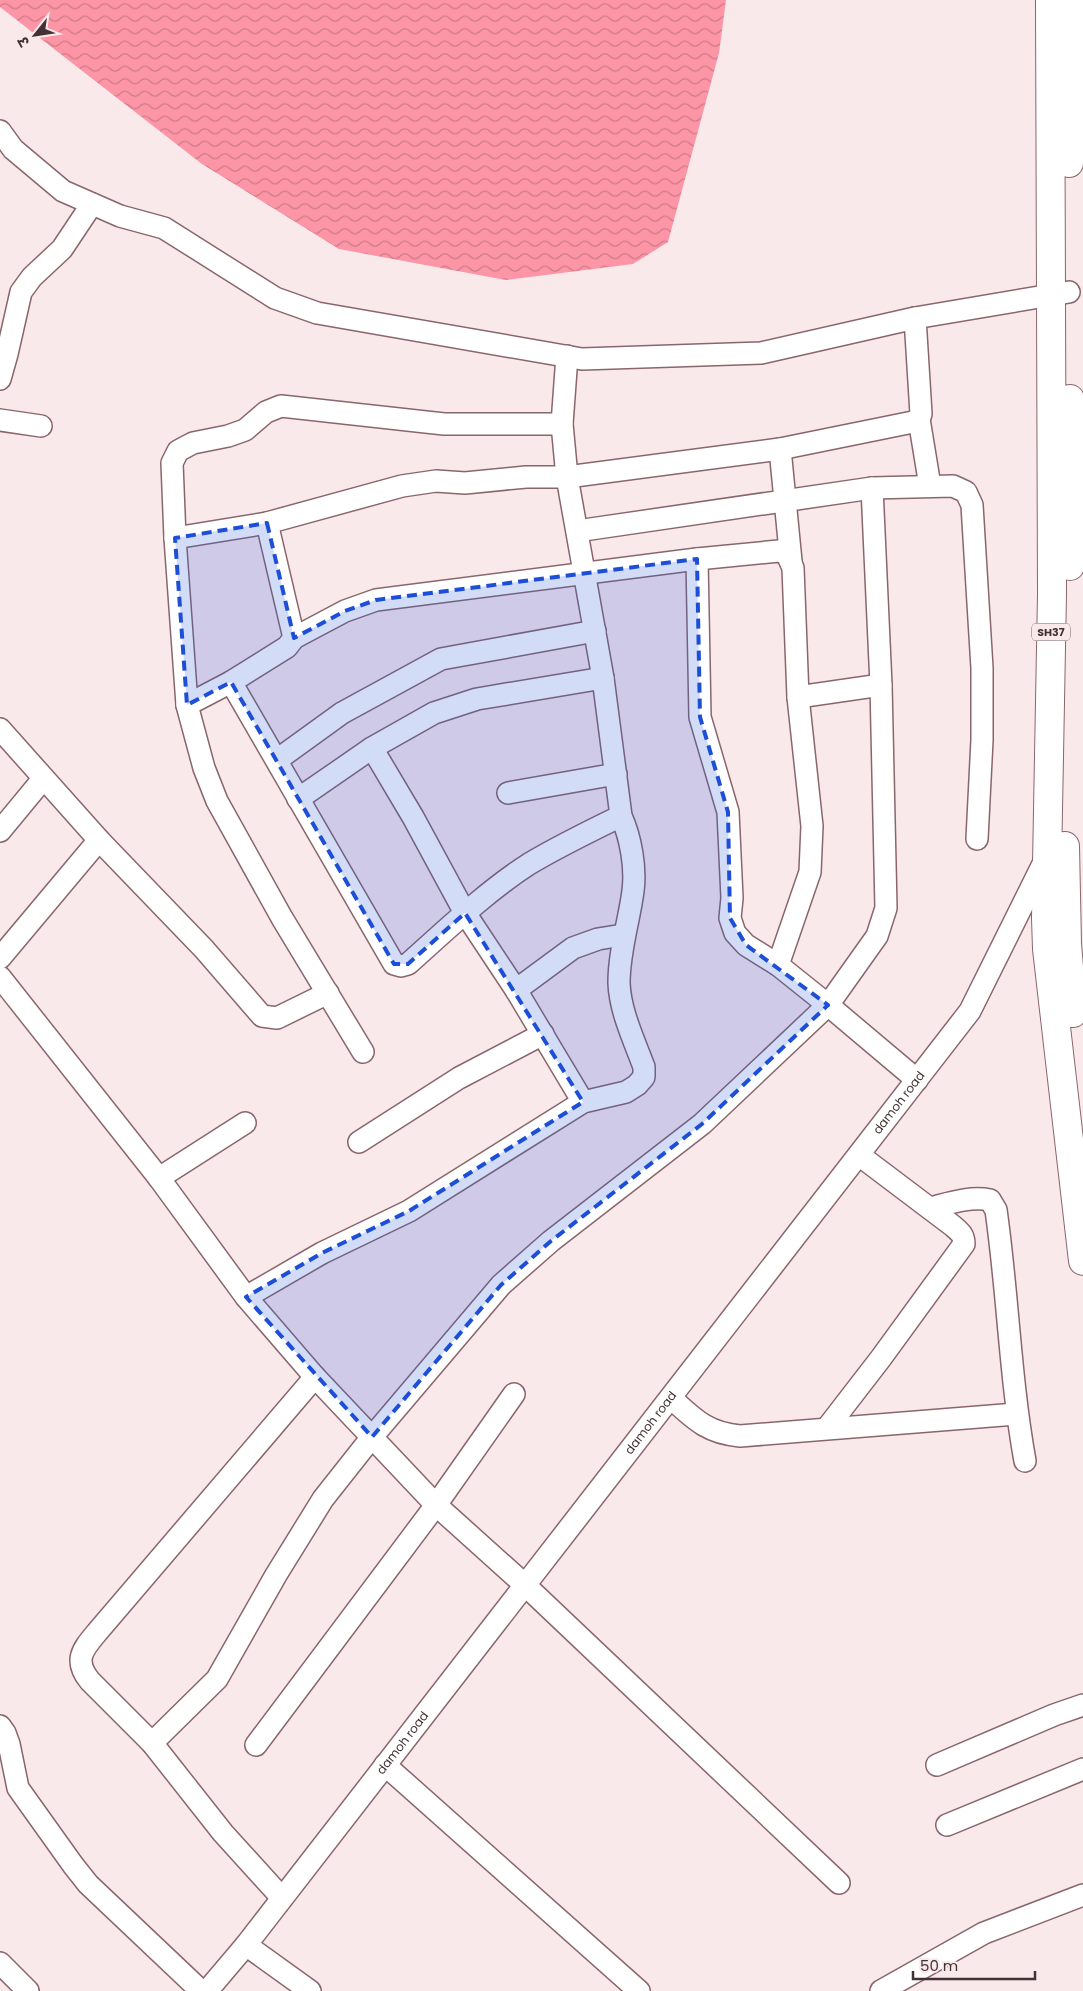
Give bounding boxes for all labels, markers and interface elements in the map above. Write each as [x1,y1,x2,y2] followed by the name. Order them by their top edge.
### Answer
[10,10,60,60] north arrow
[13,32,35,51] text: उ
[1032,624,1070,640] road number: SH37
[869,1067,928,1138] street label: damoh road
[620,1387,680,1458] street label: damoh road
[372,1708,432,1778] street label: damoh road
[913,1948,1036,1980] scale bar
[920,1955,958,1976] text: 50 m

